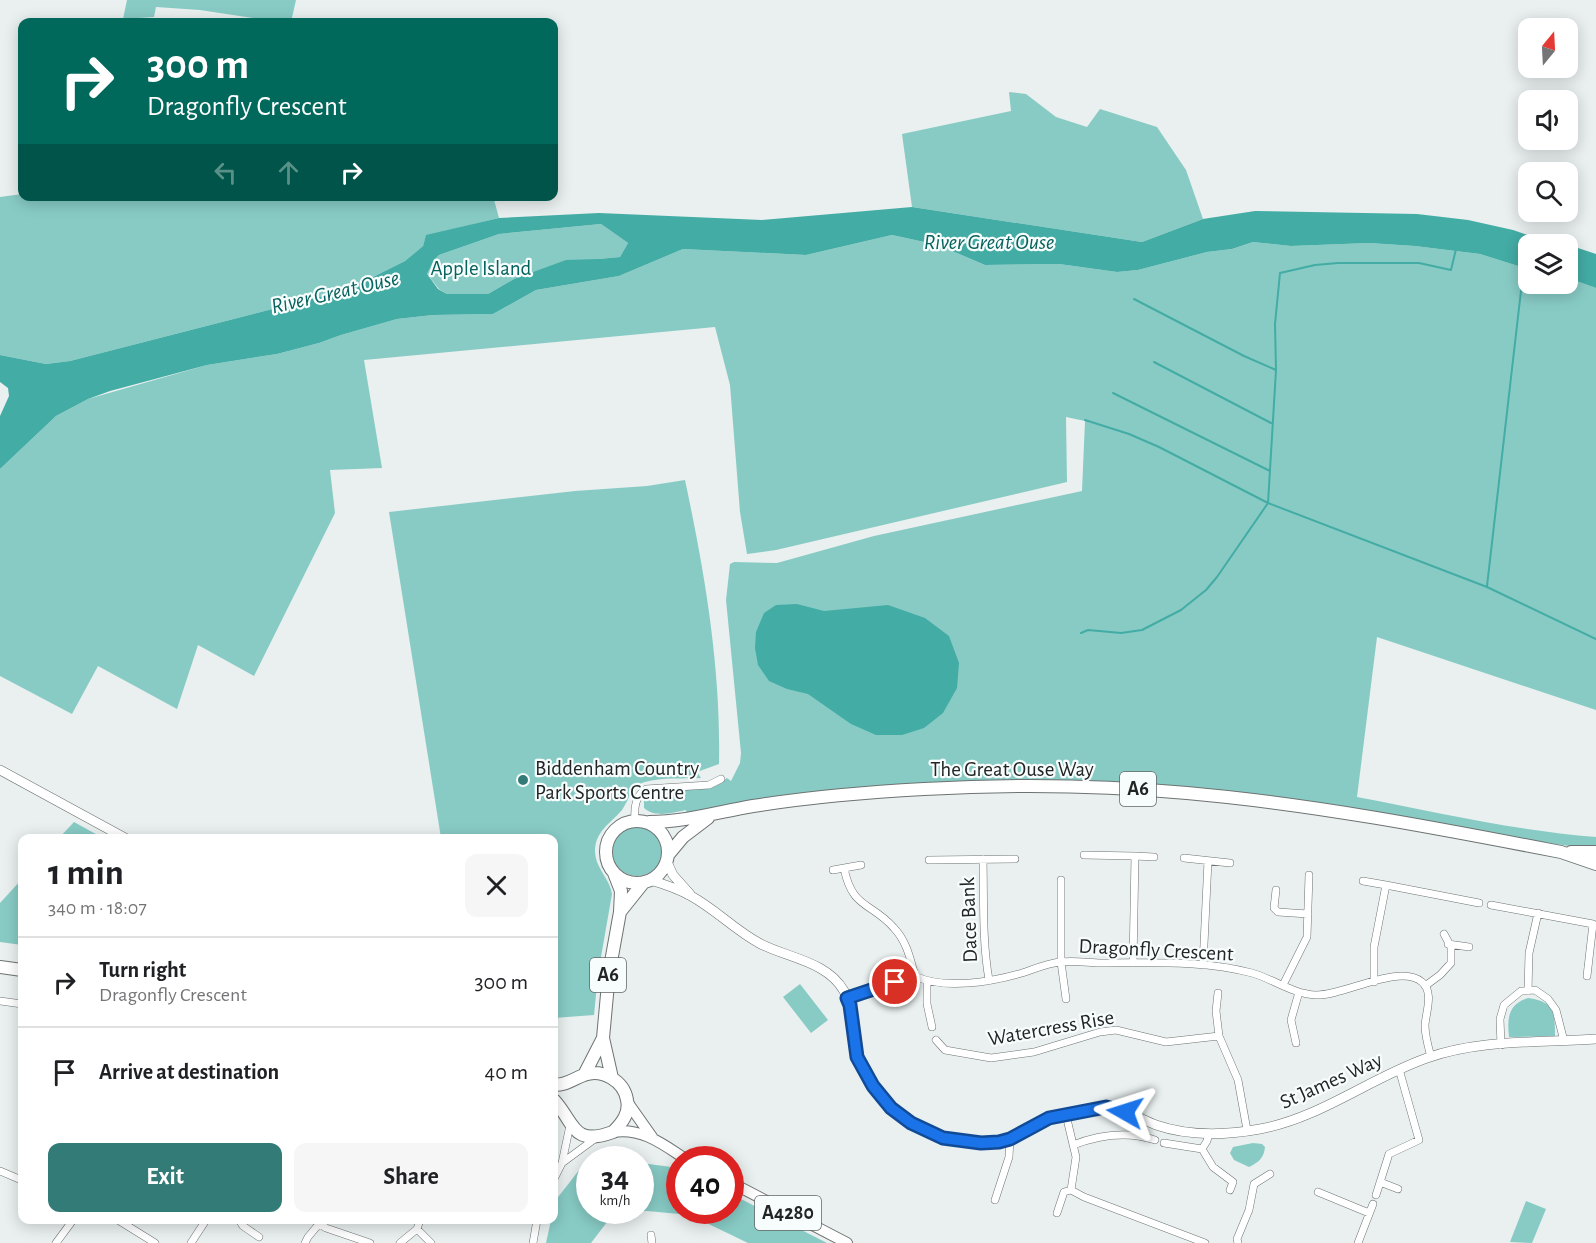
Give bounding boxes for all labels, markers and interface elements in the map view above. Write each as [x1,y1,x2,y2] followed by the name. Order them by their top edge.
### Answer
[1518,18,1578,78] north arrow
[1518,18,1578,294] map controls
[48,42,126,120] icon: right
[147,44,249,86] text: 300 m
[1518,90,1578,150] button: sound
[147,93,347,120] text: Dragonfly Crescent
[209,156,242,189] icon: left
[272,156,305,189] icon: ahead
[335,156,368,189] icon: right
[1518,162,1578,222] button: search
[924,231,1054,253] water label: River Great Ouse
[1518,234,1578,294] button: layers
[431,258,532,279] park label: Apple Island
[269,267,401,317] water label: River Great Ouse
[535,758,699,803] place label: Biddenham Country Park Sports Centre
[930,759,1094,780] street label: The Great Ouse Way
[1120,772,1156,806] road number: A6
[516,773,530,787] marker: Biddenham Country Park Sports Centre
[465,854,528,917] button: close
[48,855,124,891] text: 1 min
[957,876,981,963] street label: Dace Bank
[48,898,147,918] text: 340 m · 18:07
[1078,935,1234,965] street label: Dragonfly Crescent
[869,956,920,1007] pin
[590,958,626,992] road number: A6
[99,959,186,981] text: Turn right
[878,965,911,998] icon: arrive
[48,966,81,999] icon: right
[474,971,528,993] text: 300 m
[99,985,247,1005] text: Dragonfly Crescent
[986,1007,1116,1049] street label: Watercress Rise
[1277,1049,1385,1113] street label: St James Way
[48,1056,81,1089] icon: arrive
[99,1061,279,1083] text: Arrive at destination
[485,1061,528,1083] text: 40 m
[1093,1080,1157,1144] position arrow
[48,1143,282,1212] button: Exit
[294,1143,528,1212] button: Share
[666,1146,744,1224] speed limit sign: 40
[601,1163,629,1193] text: 34
[600,1193,630,1208] text: km/h
[755,1196,821,1230] road number: A4280

